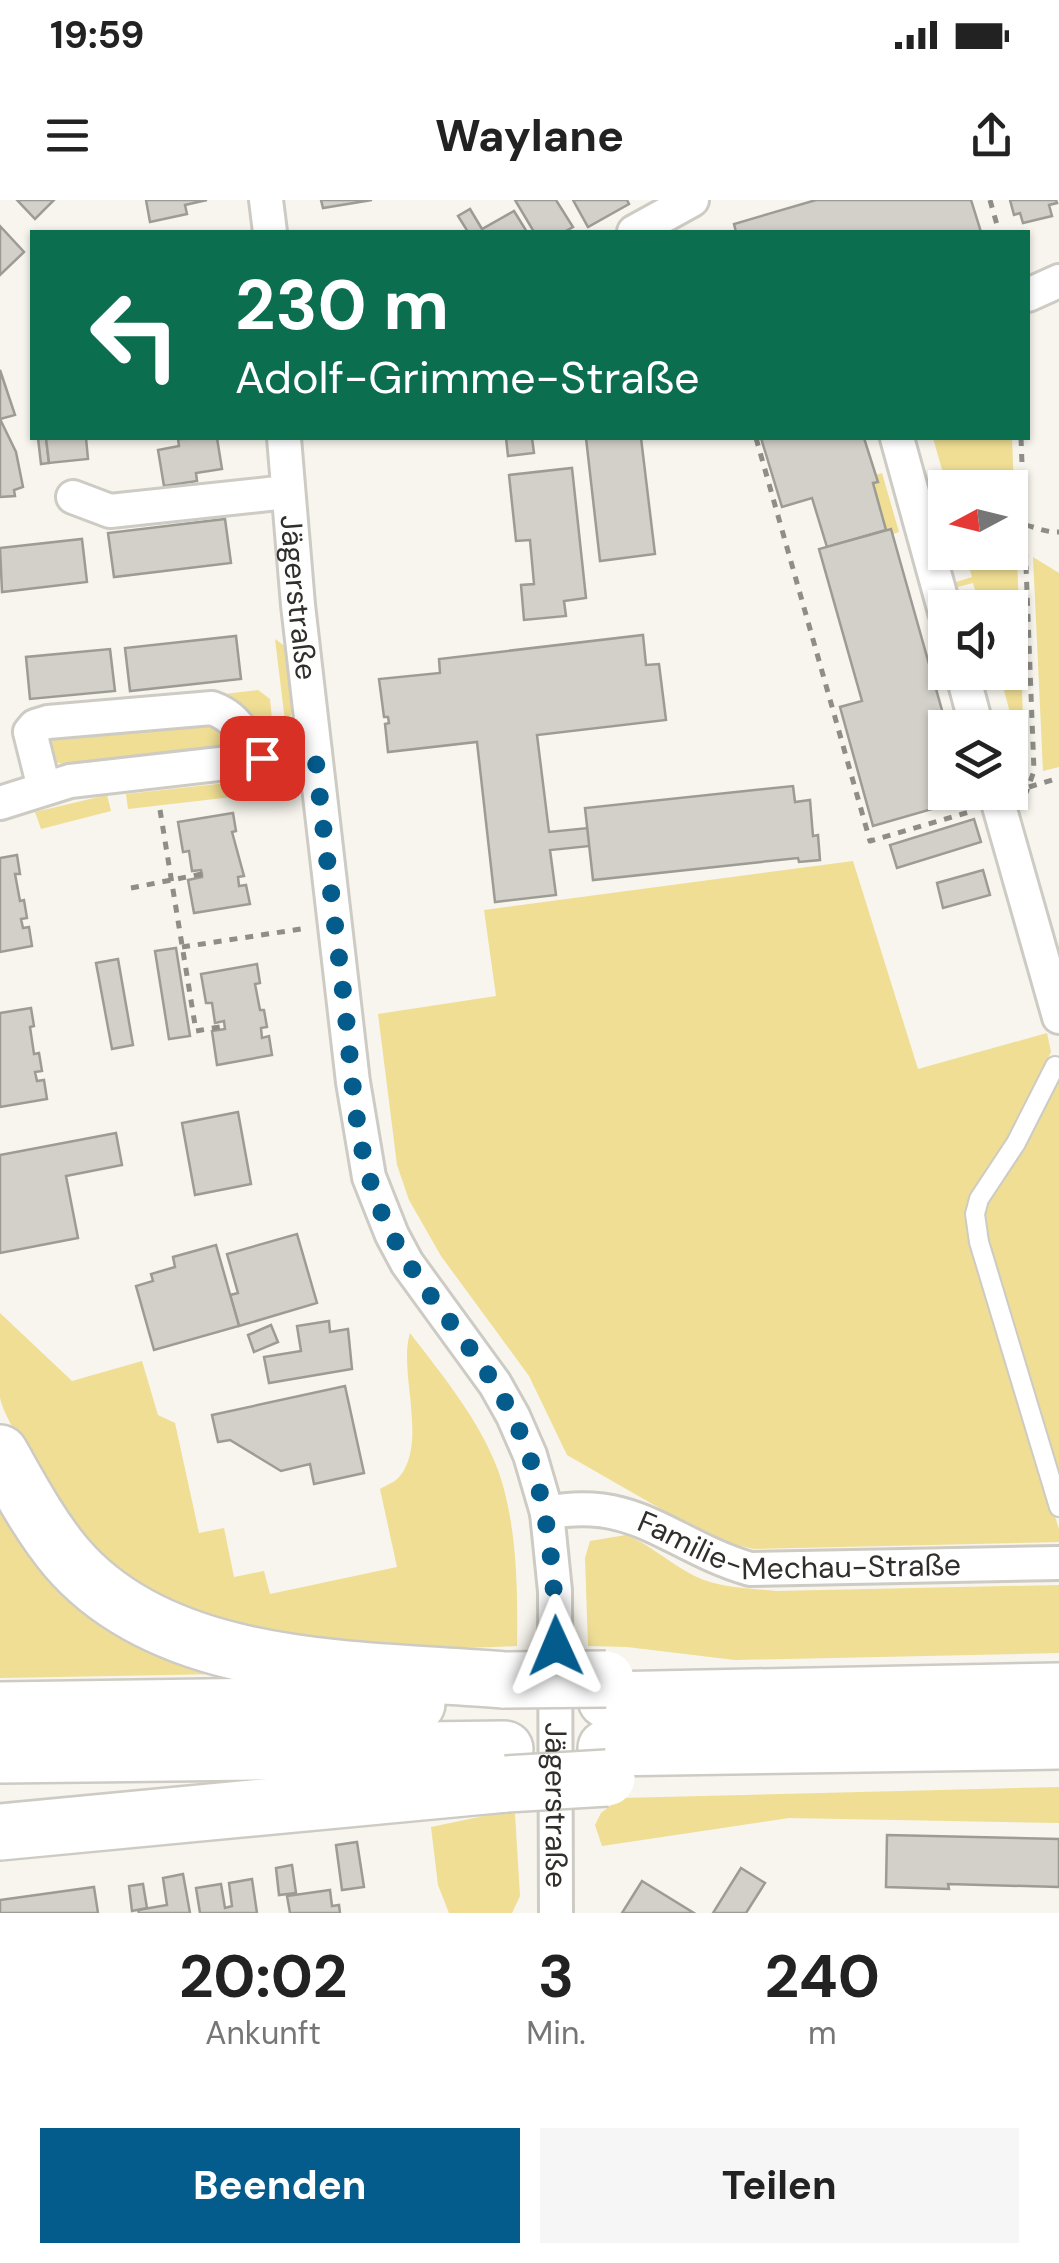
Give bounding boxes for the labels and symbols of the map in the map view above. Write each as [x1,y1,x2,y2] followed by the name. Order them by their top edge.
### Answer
[928,470,1028,570] north arrow
[272,513,326,682] street label: Jägerstraße
[220,716,305,801] pin
[632,1502,961,1588] street label: Familie-Mechau-Straße
[504,1594,608,1698] position arrow
[536,1722,576,1888] street label: Jägerstraße

